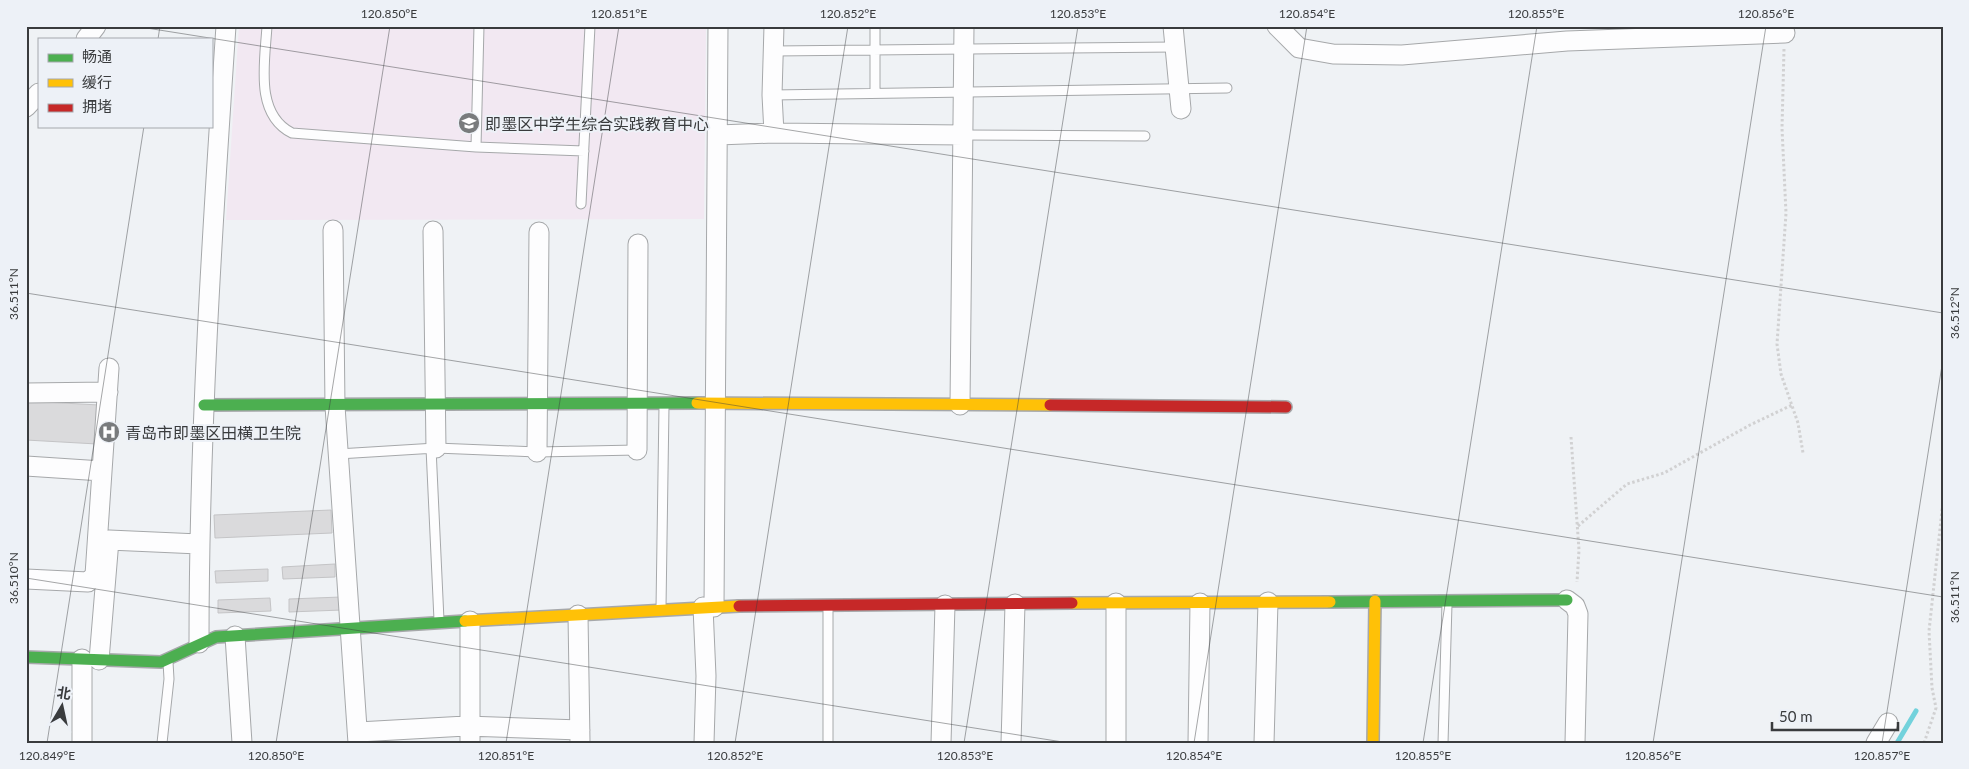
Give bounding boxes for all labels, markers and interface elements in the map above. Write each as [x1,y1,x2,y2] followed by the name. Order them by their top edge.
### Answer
[361,6,417,21] text: 120.850°E
[591,6,647,21] text: 120.851°E
[820,6,876,21] text: 120.852°E
[1050,6,1106,21] text: 120.853°E
[1279,6,1335,21] text: 120.854°E
[1508,6,1564,21] text: 120.855°E
[1738,6,1794,21] text: 120.856°E
[38,38,212,128] legend
[82,47,112,65] text: 畅通
[82,73,112,91] text: 缓行
[82,97,112,115] text: 拥堵
[457,111,481,135] school or university icon: 即墨区中学生综合实践教育中心
[485,114,709,133] place label: 即墨区中学生综合实践教育中心
[6,268,21,320] text: 36.511°N
[1947,287,1962,339] text: 36.512°N
[97,420,121,444] hospital icon: 青岛市即墨区田横卫生院
[125,423,301,442] place label: 青岛市即墨区田横卫生院
[6,552,21,604] text: 36.510°N
[1947,571,1962,623] text: 36.511°N
[38,682,88,732] north arrow
[56,683,72,702] text: 北
[1772,699,1898,731] scale bar
[1779,707,1813,725] text: 50 m
[19,748,75,763] text: 120.849°E
[248,748,304,763] text: 120.850°E
[478,748,534,763] text: 120.851°E
[707,748,763,763] text: 120.852°E
[937,748,993,763] text: 120.853°E
[1166,748,1222,763] text: 120.854°E
[1395,748,1451,763] text: 120.855°E
[1625,748,1681,763] text: 120.856°E
[1854,748,1910,763] text: 120.857°E

